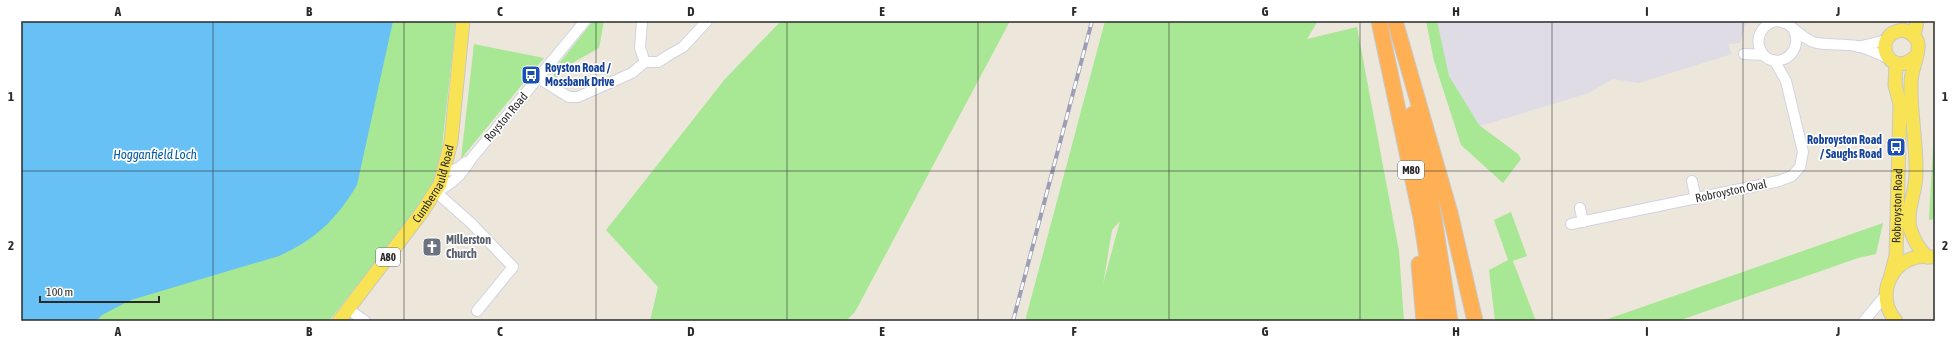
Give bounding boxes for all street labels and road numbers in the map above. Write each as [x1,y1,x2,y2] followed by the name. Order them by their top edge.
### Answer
[481,89,531,145] street label: Royston Road
[409,143,457,225] street label: Cumbernauld Road
[1398,161,1424,179] road number: M80
[1889,168,1905,243] street label: Robroyston Road
[1694,176,1769,205] street label: Robroyston Oval
[376,248,400,266] road number: A80

